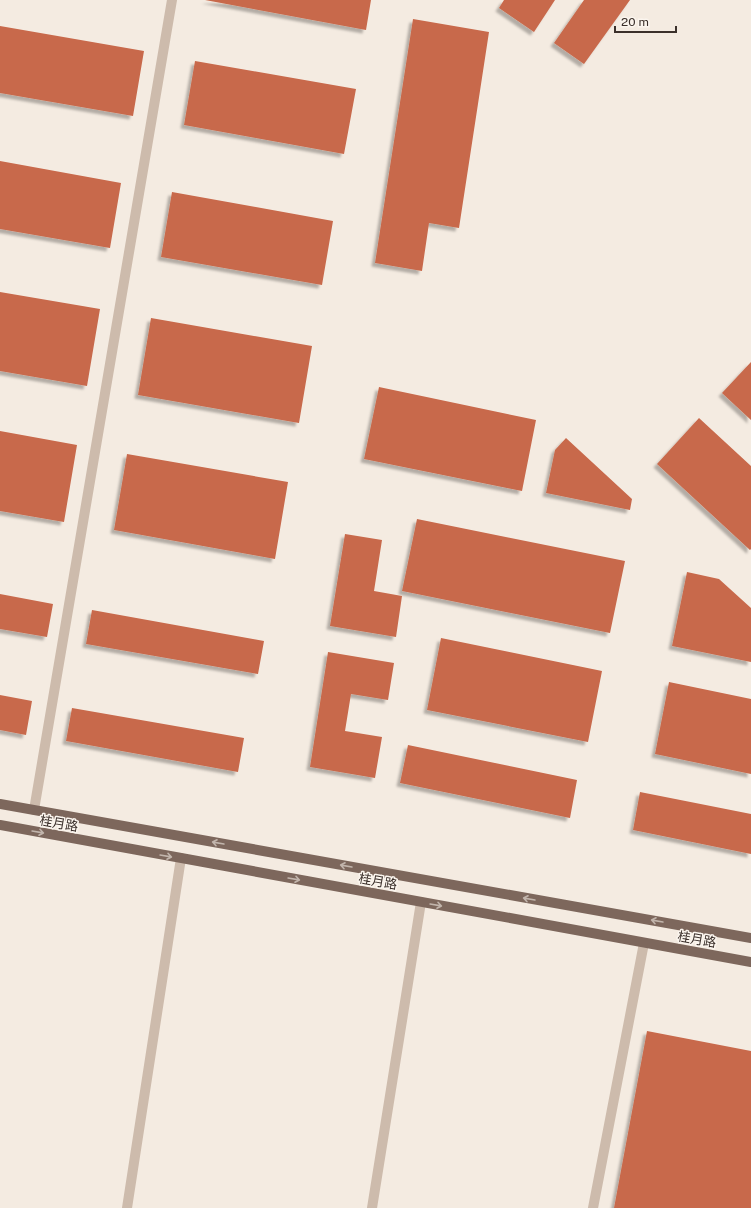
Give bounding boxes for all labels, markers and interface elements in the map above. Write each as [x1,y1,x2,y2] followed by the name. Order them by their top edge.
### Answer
[615,8,676,34] scale bar
[621,15,649,29] text: 20 m
[38,813,79,834] street label: 桂月路
[31,829,44,837] one-way arrow
[212,839,225,847] one-way arrow
[159,852,172,860] one-way arrow
[340,862,353,870] one-way arrow
[357,871,398,892] street label: 桂月路
[287,875,300,883] one-way arrow
[523,894,536,902] one-way arrow
[429,901,442,909] one-way arrow
[651,917,664,925] one-way arrow
[676,929,717,950] street label: 桂月路

